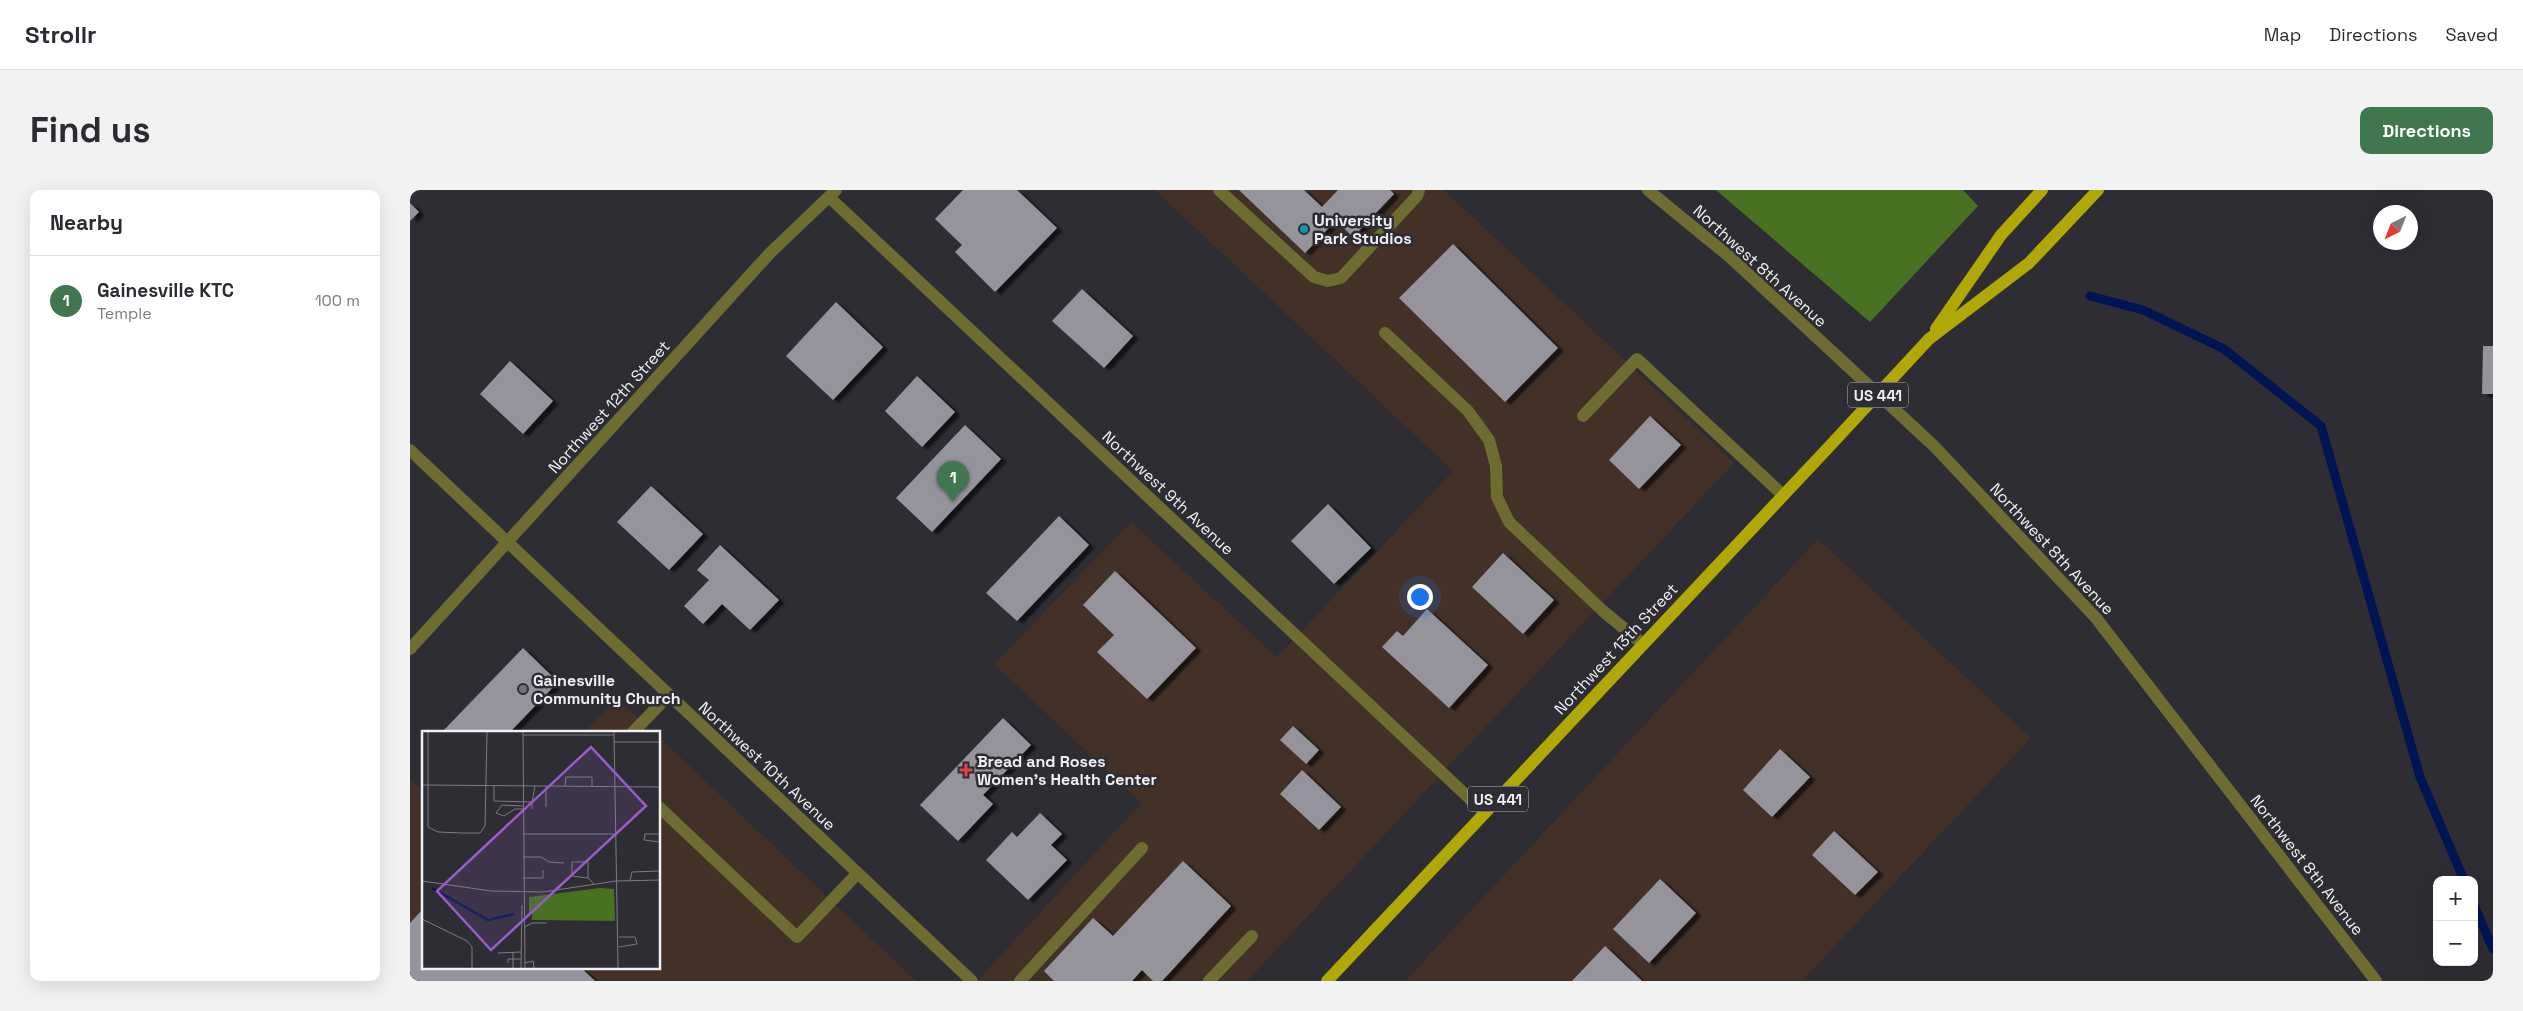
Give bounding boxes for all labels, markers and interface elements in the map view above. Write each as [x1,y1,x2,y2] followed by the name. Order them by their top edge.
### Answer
[25,19,97,50] text: Strollr
[2264,23,2301,46] text: Map
[2329,23,2418,46] text: Directions
[2446,23,2498,46] text: Saved
[2360,107,2493,154] button: Directions
[30,108,151,152] text: Find us
[1689,200,1831,332] street label: Northwest 8th Avenue
[2373,205,2418,250] north arrow
[50,209,123,236] text: Nearby
[1314,210,1412,249] place label: University Park Studios
[1298,223,1310,235] marker: University Park Studios
[97,278,234,303] text: Gainesville KTC
[62,290,70,311] text: 1
[315,290,360,311] text: 100 m
[97,303,152,324] text: Temple
[544,336,674,478] street label: Northwest 12th Street
[1848,382,1908,408] road number: US 441
[1098,426,1238,560] street label: Northwest 9th Avenue
[937,461,969,502] pin: 1
[1985,479,2119,619] street label: Northwest 8th Avenue
[1550,579,1682,719] street label: Northwest 13th Street
[1407,584,1433,610] your location
[533,670,681,709] place label: Gainesville Community Church
[517,683,529,695] marker: Gainesville Community Church
[694,697,840,835] street label: Northwest 10th Avenue
[422,731,660,968] inset map
[977,751,1157,790] place label: Bread and Roses Women's Health Center
[959,763,973,777] marker: Bread and Roses Women's Health Center
[1468,786,1528,812] road number: US 441
[2245,790,2369,940] street label: Northwest 8th Avenue
[2433,876,2478,966] map controls
[2433,876,2478,921] button: +
[2433,921,2478,966] button: −

